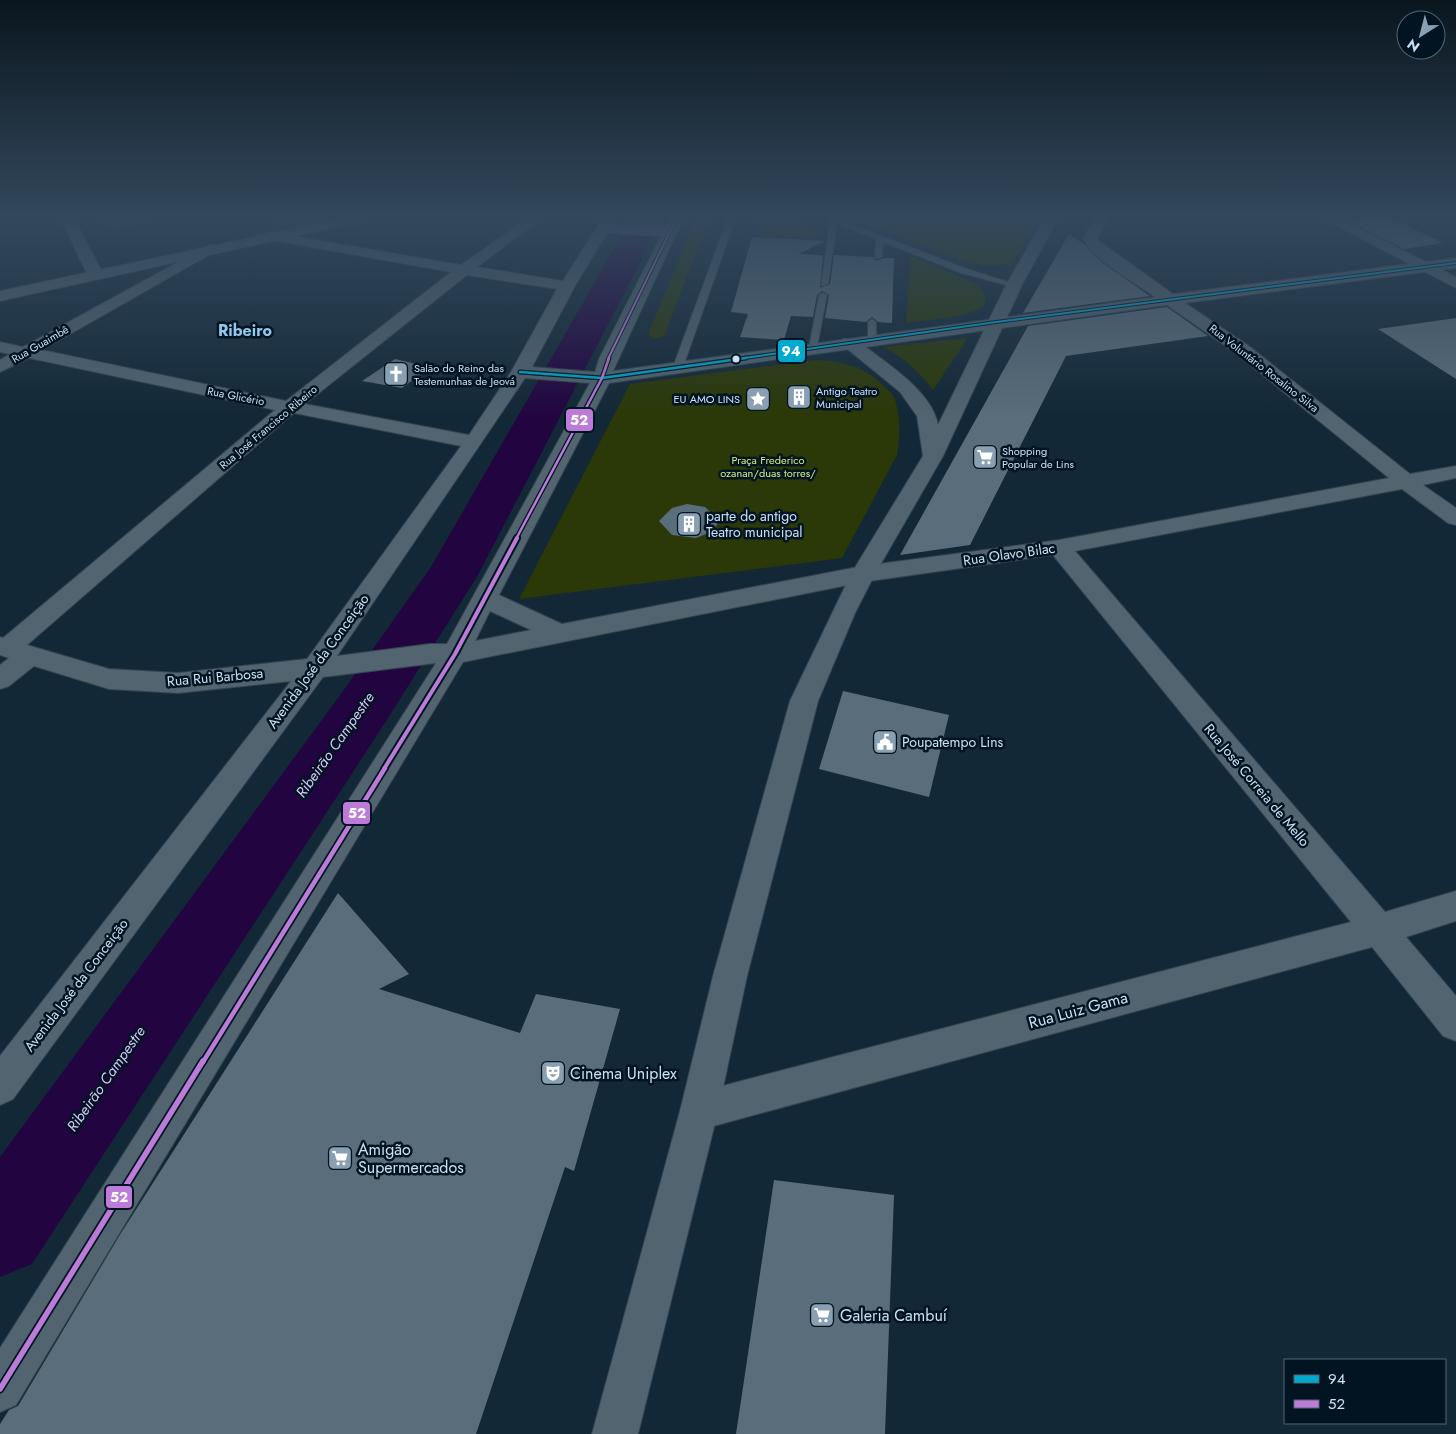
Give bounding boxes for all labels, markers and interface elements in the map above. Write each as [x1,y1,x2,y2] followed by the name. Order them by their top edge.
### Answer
[1396,10,1446,60] north arrow
[1403,34,1424,57] text: N
[218,319,272,342] district label: Ribeiro
[1206,320,1322,416] street label: Rua Voluntário Rosalino Silva
[9,321,72,367] street label: Rua Guaimbê
[777,339,806,363] line badge: 94
[781,341,801,361] text: 94
[731,354,741,364] unlabelled marker
[414,360,515,389] place label: Salão do Reino das Testemunhas de Jeová
[383,361,409,387] church icon: Salão do Reino das Testemunhas de Jeová
[216,381,320,473] street label: Rua José Francisco Ribeiro
[206,383,266,409] street label: Rua Glicério
[816,383,877,412] place label: Antigo Teatro Municipal
[786,384,812,410] building icon: Antigo Teatro Municipal
[745,386,771,412] place icon: EU AMO LINS
[673,391,740,407] place label: EU AMO LINS
[565,408,594,432] line badge: 52
[570,410,588,430] text: 52
[1002,443,1074,472] place label: Shopping Popular de Lins
[972,444,998,470] supermarket icon: Shopping Popular de Lins
[720,452,816,481] park label: Praça Frederico ozanan/duas torres/
[706,506,802,542] place label: parte do antigo Teatro municipal
[676,511,702,537] building icon: parte do antigo Teatro municipal
[962,538,1056,570] street label: Rua Olavo Bilac
[262,589,374,732] street label: Avenida José da Conceição
[166,663,264,691] street label: Rua Rui Barbosa
[290,687,380,802] water label: Ribeirão Campestre
[1200,719,1315,851] street label: Rua José Correia de Mello
[872,729,898,755] public building icon: Poupatempo Lins
[902,732,1004,752] place label: Poupatempo Lins
[342,801,371,825] line badge: 52
[348,803,366,823] text: 52
[19,914,133,1056] street label: Avenida José da Conceição
[1026,986,1130,1034] street label: Rua Luiz Gama
[61,1021,151,1136] water label: Ribeirão Campestre
[540,1060,566,1086] theatre icon: Cinema Uniplex
[570,1062,677,1085] place label: Cinema Uniplex
[358,1138,464,1179] place label: Amigão Supermercados
[327,1145,353,1171] supermarket icon: Amigão Supermercados
[105,1185,133,1209] line badge: 52
[110,1187,128,1207] text: 52
[809,1302,835,1328] supermarket icon: Galeria Cambuí
[840,1304,948,1327] place label: Galeria Cambuí
[1284,1359,1446,1424] legend
[1328,1368,1346,1390] text: 94
[1328,1393,1345,1415] text: 52

